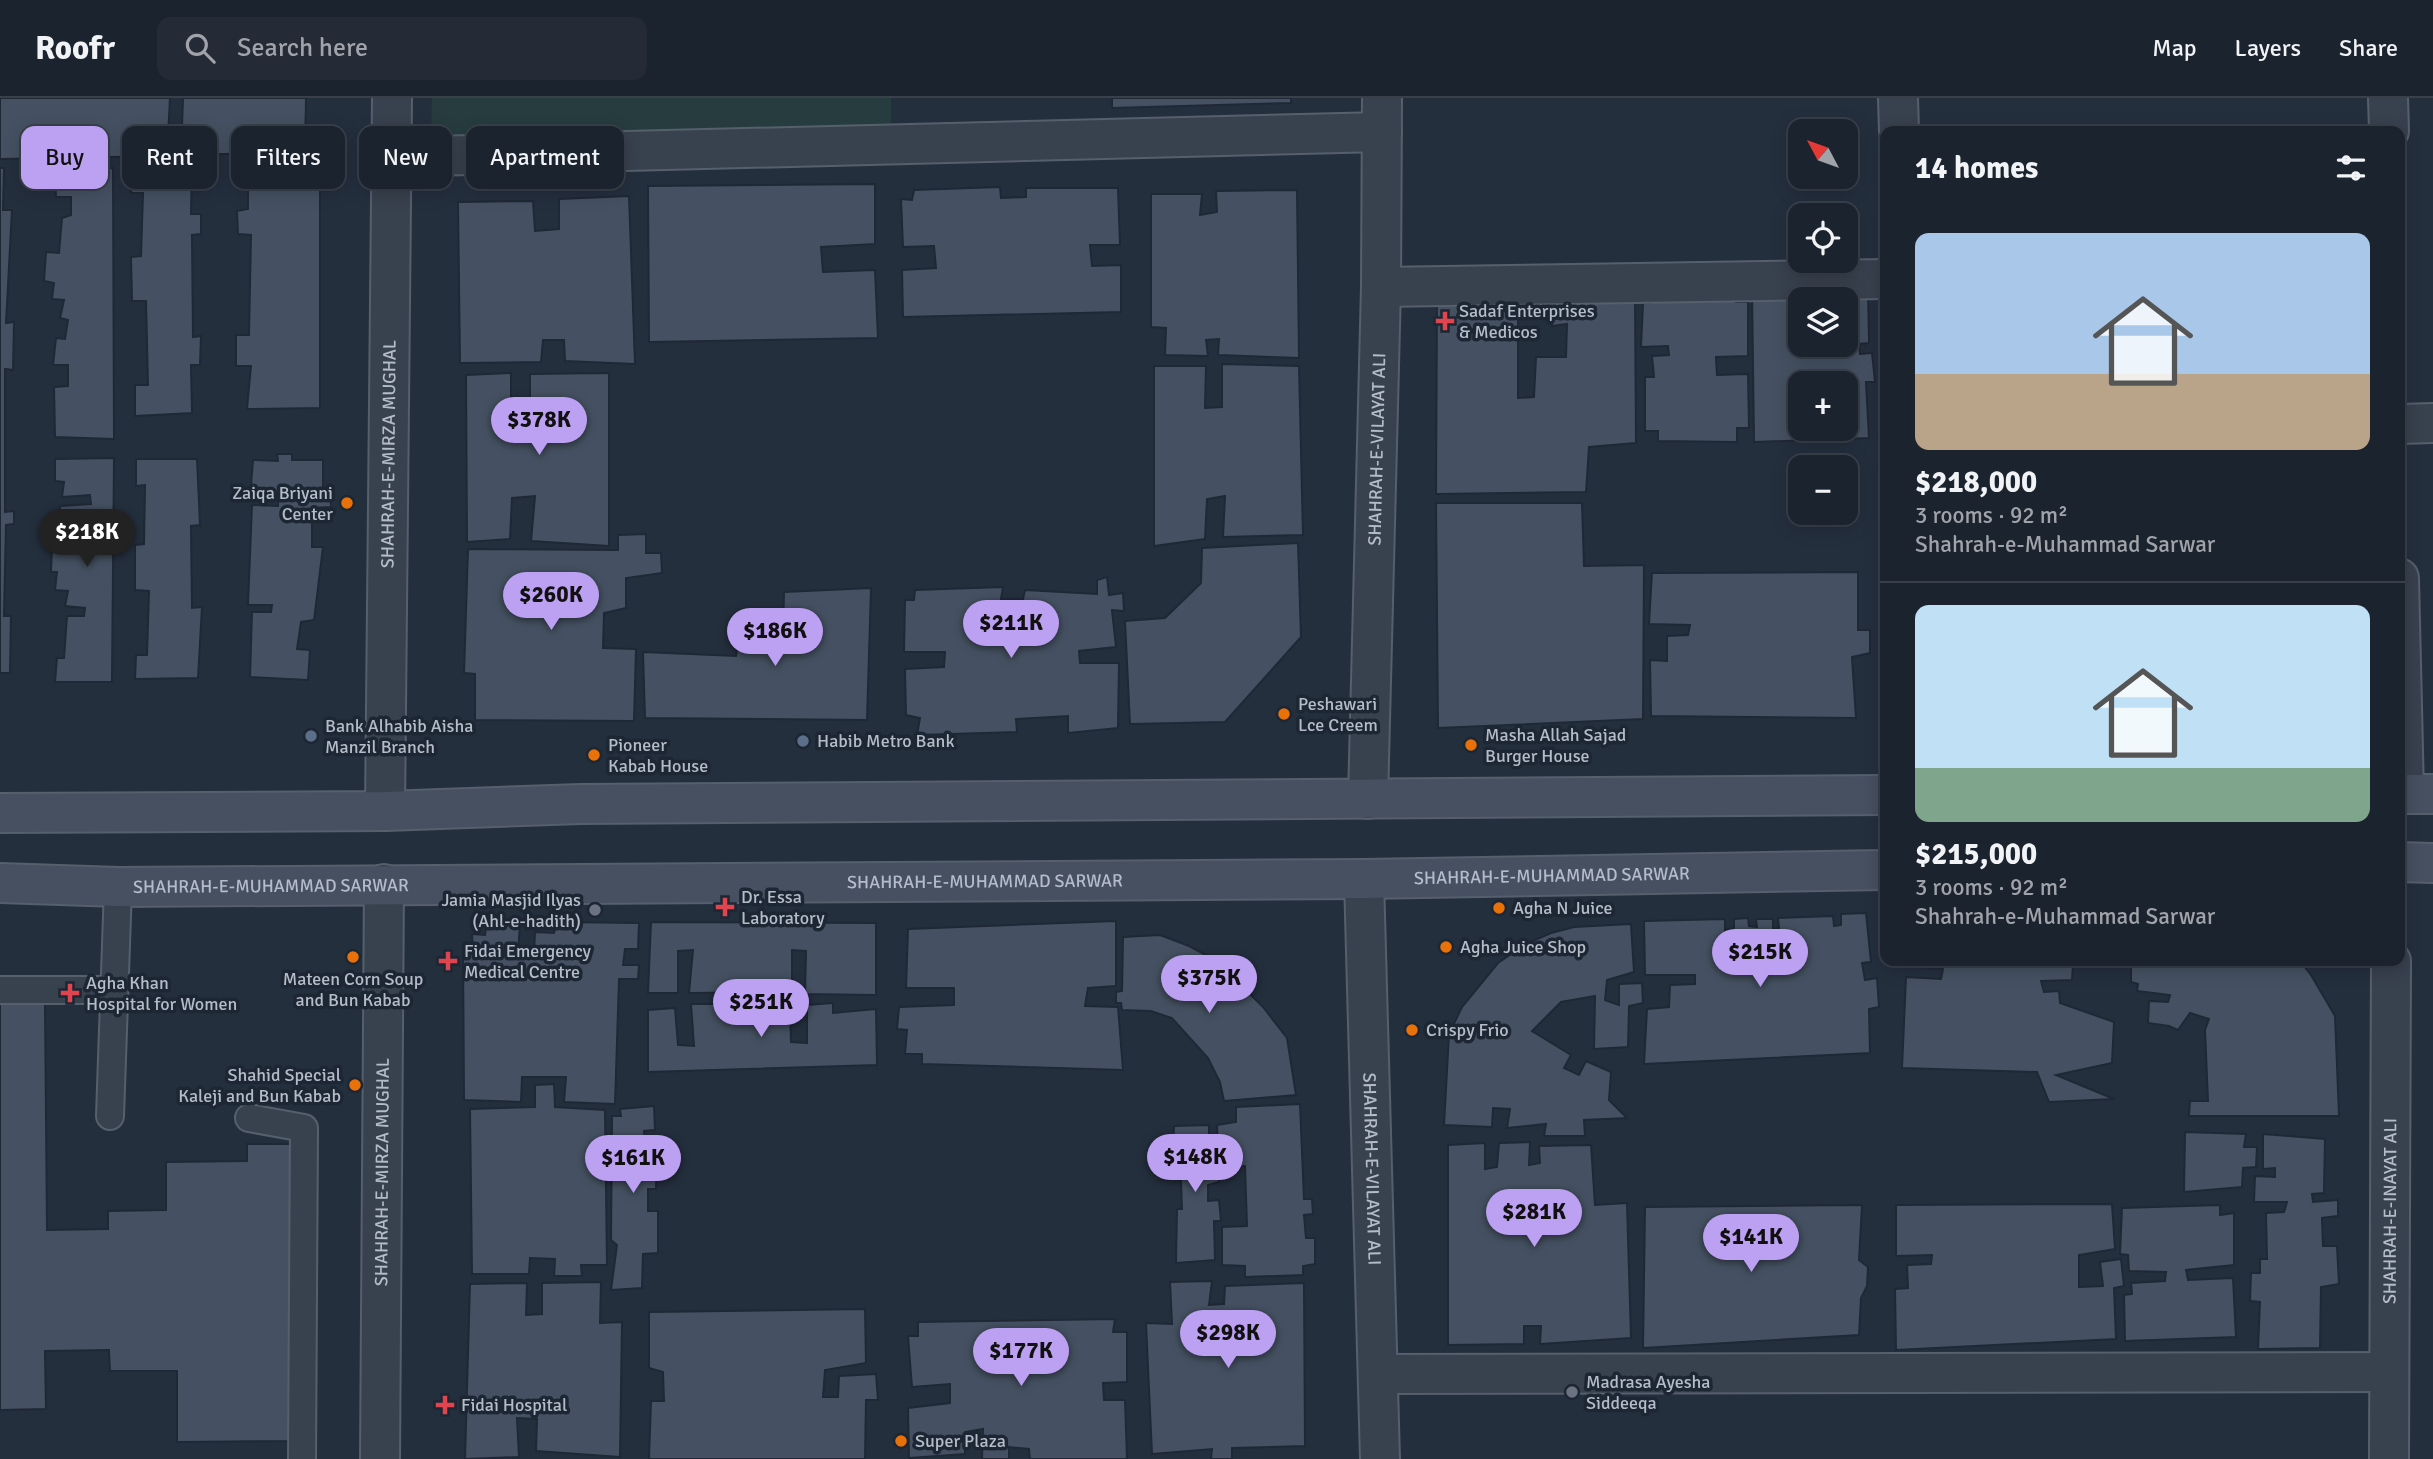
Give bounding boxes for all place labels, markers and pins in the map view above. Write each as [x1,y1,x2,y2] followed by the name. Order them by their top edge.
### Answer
[1459,300,1595,343] place label: Sadaf Enterprises & Medicos
[1437,313,1453,329] marker: Sadaf Enterprises & Medicos
[490,398,588,457] pin: $378K
[232,482,333,525] place label: Zaiqa Briyani Center
[339,495,355,511] marker: Zaiqa Briyani Center
[38,510,136,569] pin: $218K
[502,573,600,632] pin: $260K
[962,601,1060,660] pin: $211K
[726,608,824,668] pin: $186K
[1298,693,1378,736] place label: Peshawari Lce Creem
[1276,706,1292,722] marker: Peshawari Lce Creem
[325,715,473,758] place label: Bank Alhabib Aisha Manzil Branch
[1485,724,1626,767] place label: Masha Allah Sajad Burger House
[303,728,319,744] marker: Bank Alhabib Aisha Manzil Branch
[817,730,954,752] place label: Habib Metro Bank
[795,733,811,749] marker: Habib Metro Bank
[608,734,708,777] place label: Pioneer Kabab House
[1463,737,1479,753] marker: Masha Allah Sajad Burger House
[586,747,602,763] marker: Pioneer Kabab House
[741,886,825,929] place label: Dr. Essa Laboratory
[441,889,581,932] place label: Jamia Masjid Ilyas (Ahl-e-hadith)
[715,897,735,917] marker: Dr. Essa Laboratory
[1513,897,1613,919] place label: Agha N Juice
[1491,900,1507,916] marker: Agha N Juice
[587,902,603,918] marker: Jamia Masjid Ilyas (Ahl-e-hadith)
[1711,930,1809,989] pin: $215K
[1460,936,1586,958] place label: Agha Juice Shop
[1438,939,1454,955] marker: Agha Juice Shop
[464,940,592,983] place label: Fidai Emergency Medical Centre
[345,949,361,965] marker: Mateen Corn Soup and Bun Kabab
[438,951,458,971] marker: Fidai Emergency Medical Centre
[1160,956,1258,1015] pin: $375K
[283,968,423,1011] place label: Mateen Corn Soup and Bun Kabab
[86,972,237,1015] place label: Agha Khan Hospital for Women
[712,979,810,1039] pin: $251K
[60,983,80,1003] marker: Agha Khan Hospital for Women
[1426,1019,1509,1041] place label: Crispy Frio
[1404,1022,1420,1038] marker: Crispy Frio
[178,1064,341,1107] place label: Shahid Special Kaleji and Bun Kabab
[347,1077,363,1093] marker: Shahid Special Kaleji and Bun Kabab
[1146,1134,1244,1194] pin: $148K
[584,1136,682,1195] pin: $161K
[1485,1190,1583,1249] pin: $281K
[1702,1214,1800,1274] pin: $141K
[1179,1310,1277,1370] pin: $298K
[972,1328,1070,1388] pin: $177K
[1586,1371,1710,1414] place label: Madrasa Ayesha Siddeeqa
[1564,1384,1580,1400] marker: Madrasa Ayesha Siddeeqa
[461,1394,567,1416] place label: Fidai Hospital
[435,1395,455,1415] marker: Fidai Hospital
[915,1430,1006,1452] place label: Super Plaza
[893,1433,909,1449] marker: Super Plaza

